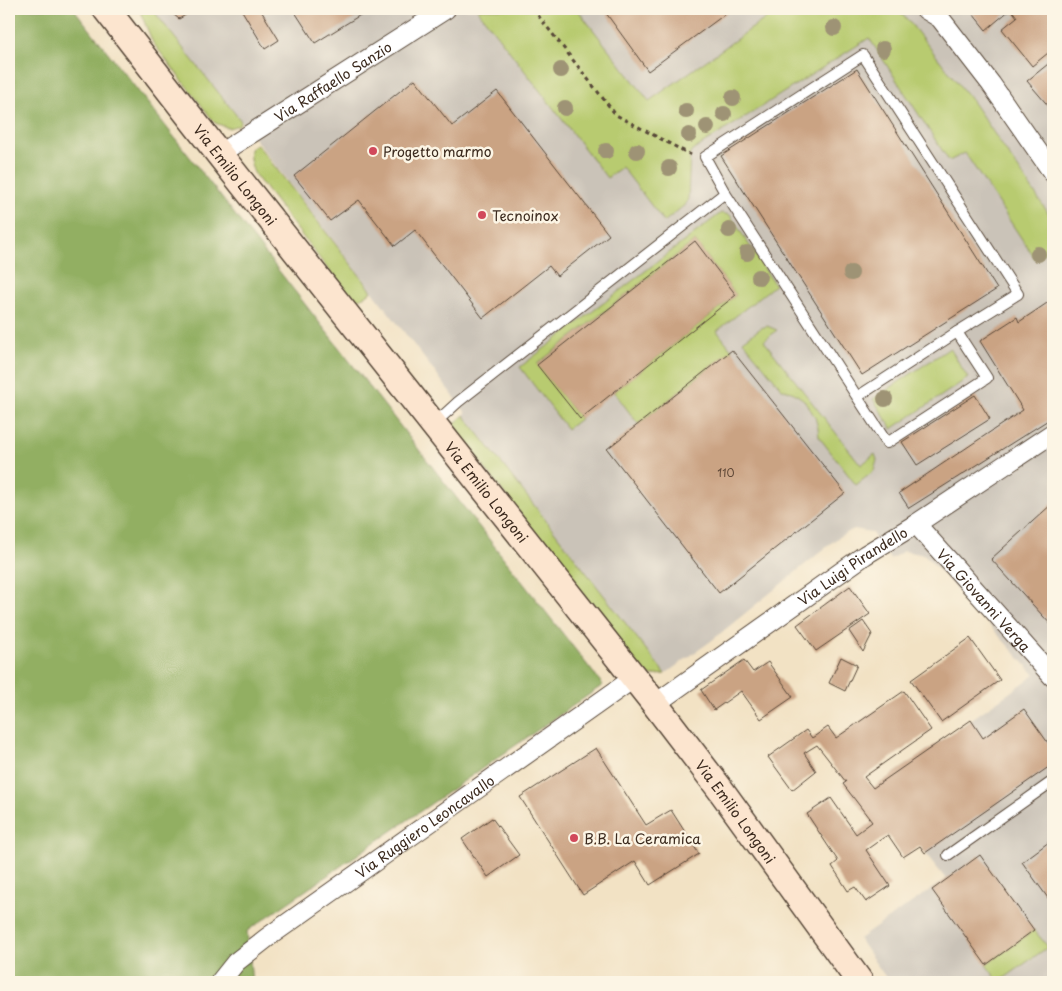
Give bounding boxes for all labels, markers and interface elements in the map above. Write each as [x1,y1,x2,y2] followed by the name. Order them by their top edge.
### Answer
[270,36,396,127] street label: Via Raffaello Sanzio
[189,119,282,230] street label: Via Emilio Longoni
[383,141,492,162] place label: Progetto marmo
[367,145,379,157] marker: Progetto marmo
[492,205,559,226] place label: Tecnoinox
[476,209,488,221] marker: Tecnoinox
[440,437,534,547] street label: Via Emilio Longoni
[717,464,735,481] house number: 110
[793,521,911,610] street label: Via Luigi Pirandello
[932,544,1036,656] street label: Via Giovanni Verga
[691,755,781,868] street label: Via Emilio Longoni
[351,769,499,883] street label: Via Ruggiero Leoncavallo
[584,828,701,849] place label: B.B. La Ceramica
[568,832,580,844] marker: B.B. La Ceramica

